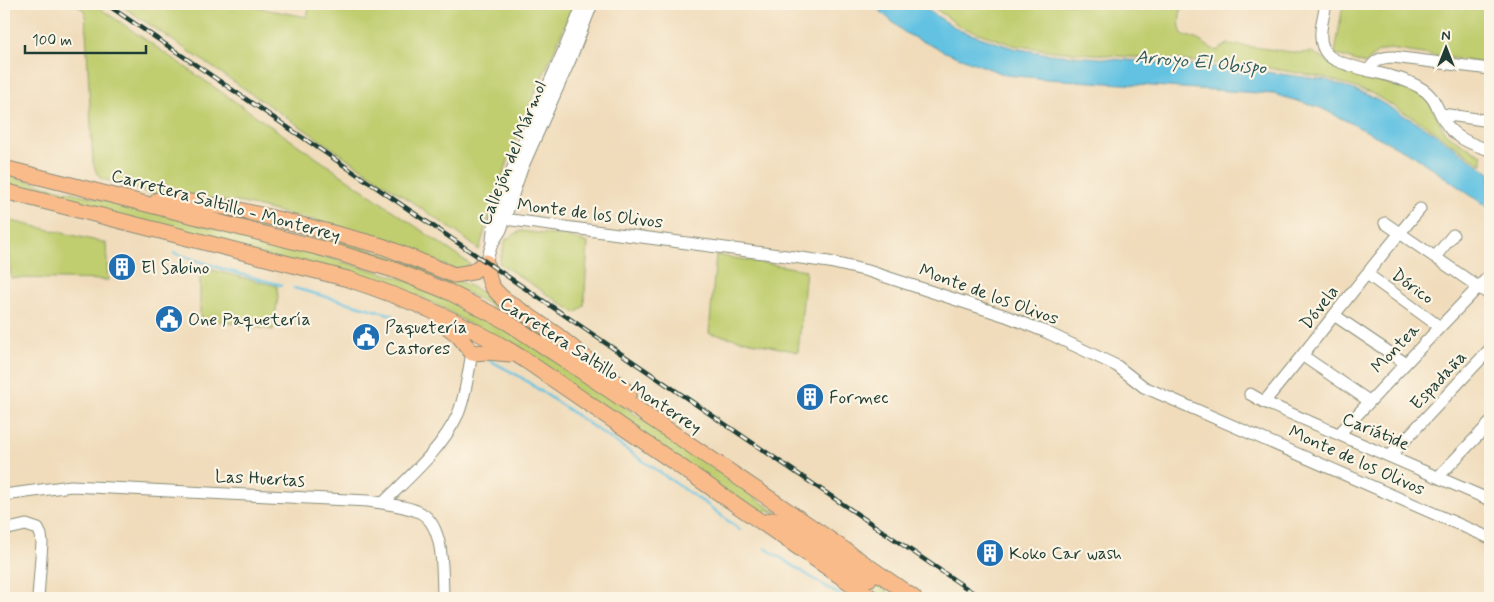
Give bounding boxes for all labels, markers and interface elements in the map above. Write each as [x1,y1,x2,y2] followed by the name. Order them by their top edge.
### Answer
[25,22,146,54] scale bar
[1422,22,1472,72] north arrow
[1441,27,1451,45] text: N
[32,31,72,51] text: 100 m
[1134,44,1269,81] water label: Arroyo El Obispo
[473,78,553,229] street label: Callejón del Mármol
[108,164,343,248] street label: Carretera Saltillo - Monterrey
[516,193,664,235] street label: Monte de los Olivos
[107,252,137,282] building icon: El Sabino
[141,256,209,280] place label: El Sabino
[916,259,1062,331] street label: Monte de los Olivos
[1386,263,1438,310] street label: Dórico
[1295,280,1345,335] street label: Dóvela
[495,291,706,440] street label: Carretera Saltillo - Monterrey
[154,304,184,334] public building icon: One Paquetería
[188,308,311,332] place label: One Paquetería
[385,316,467,361] place label: Paquetería Castores
[1366,318,1426,379] street label: Montea
[351,322,381,352] public building icon: Paquetería Castores
[1405,346,1472,416] street label: Espadaña
[795,382,825,412] building icon: Formec
[829,386,889,410] place label: Formec
[1338,407,1413,457] street label: Cariátide
[1285,420,1429,502] street label: Monte de los Olivos
[214,465,306,493] street label: Las Huertas
[975,538,1005,568] building icon: Koko Car wash
[1009,542,1122,566] place label: Koko Car wash

